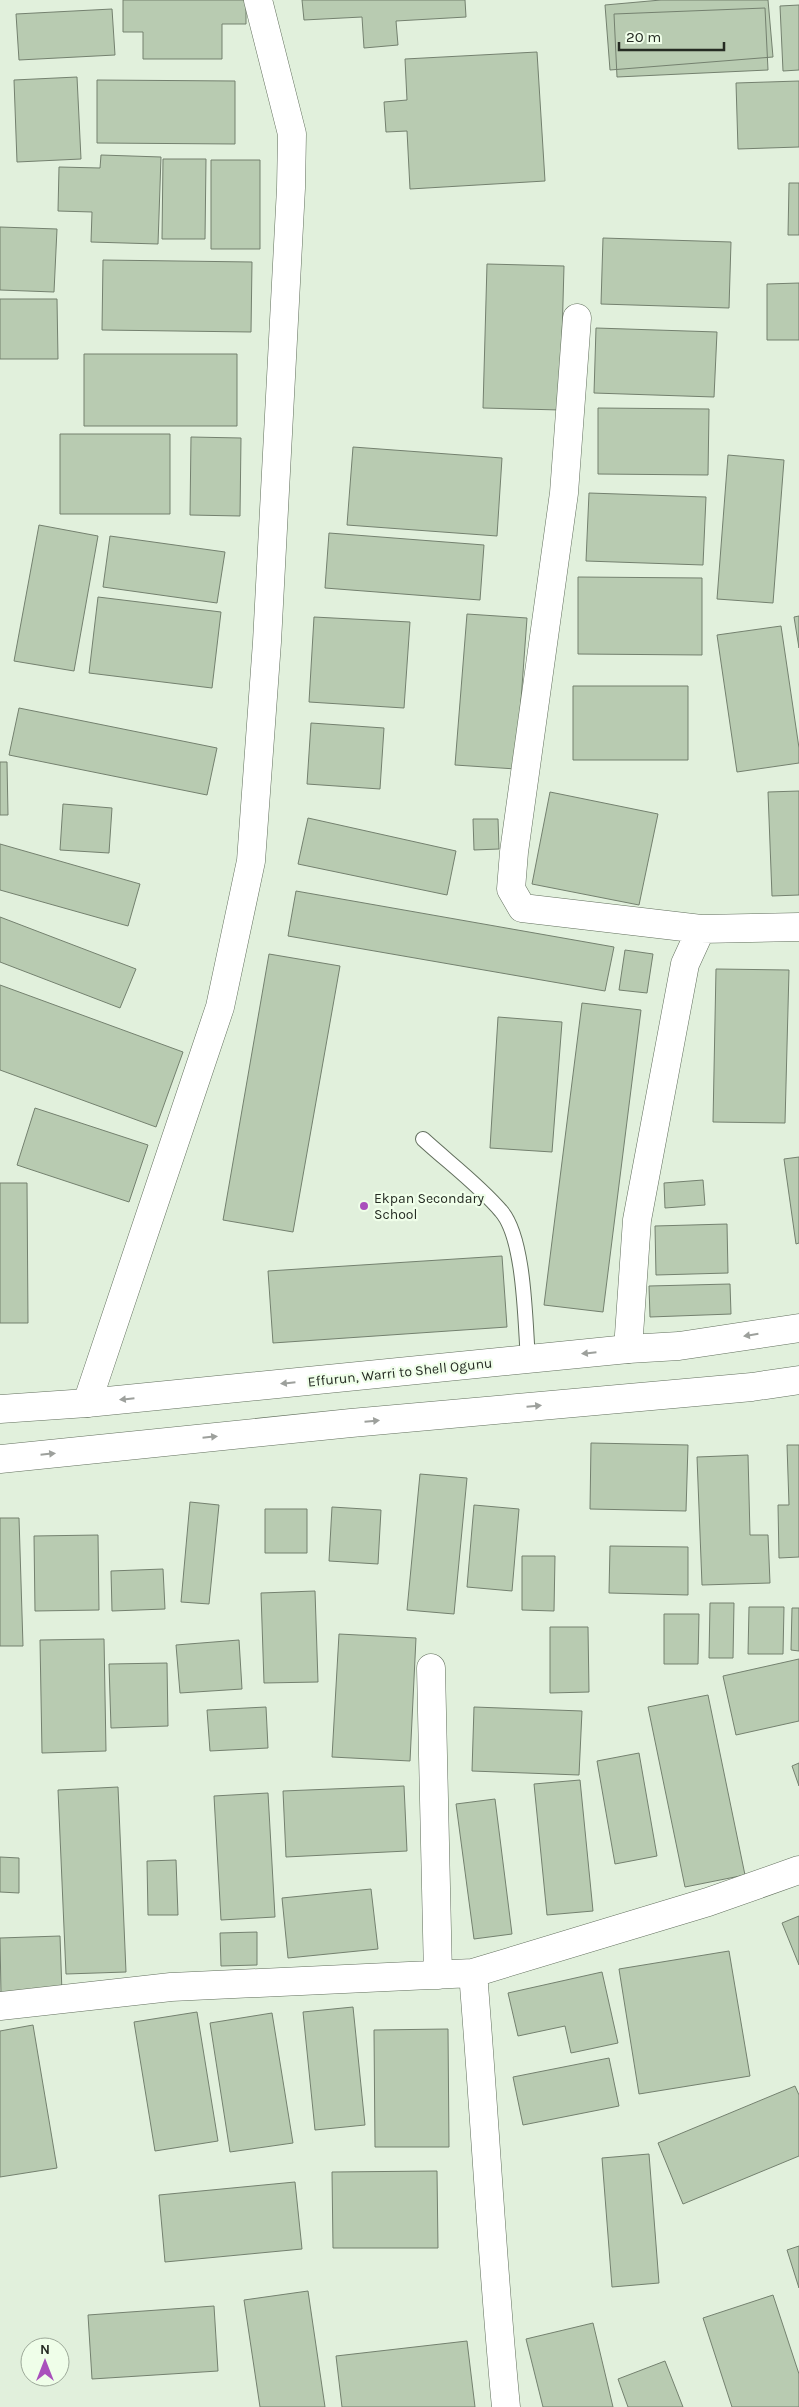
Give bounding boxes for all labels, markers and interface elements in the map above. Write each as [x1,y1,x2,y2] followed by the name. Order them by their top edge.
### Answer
[619,20,724,52] scale bar
[626,28,661,46] text: 20 m
[374,1190,484,1223] place label: Ekpan Secondary School
[358,1200,370,1212] marker: Ekpan Secondary School
[742,1332,758,1340] one-way arrow
[581,1349,597,1357] one-way arrow
[307,1354,493,1391] street label: Effurun, Warri to Shell Ogunu
[280,1379,296,1387] one-way arrow
[118,1395,134,1403] one-way arrow
[526,1402,542,1410] one-way arrow
[364,1416,380,1424] one-way arrow
[202,1433,218,1441] one-way arrow
[41,1450,57,1458] one-way arrow
[20,2337,70,2387] north arrow
[40,2341,50,2358] text: N

